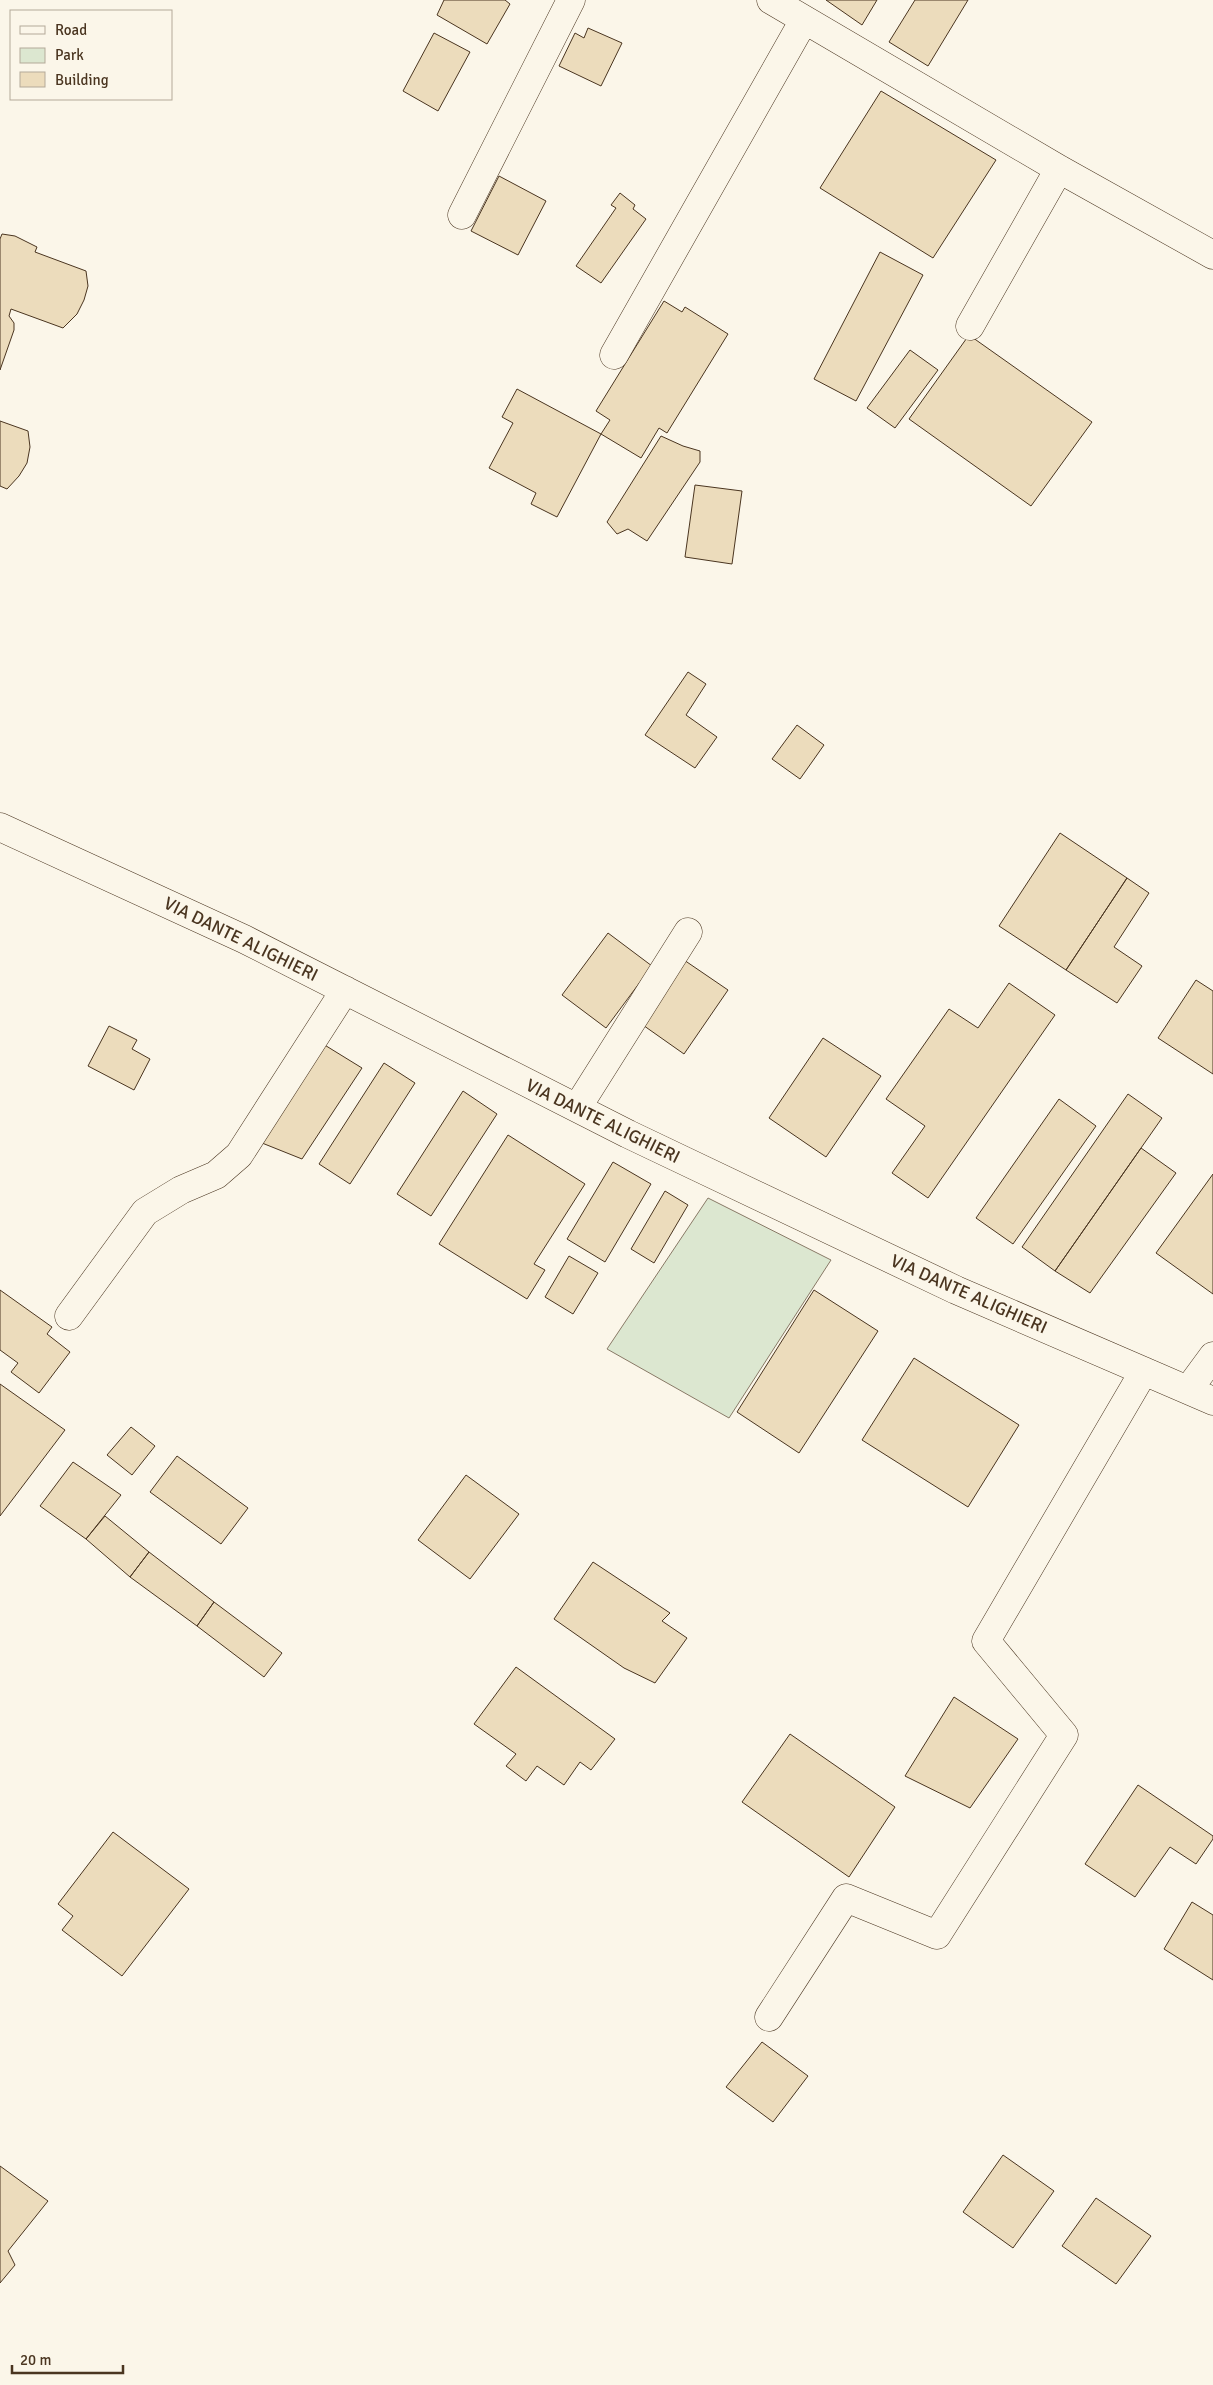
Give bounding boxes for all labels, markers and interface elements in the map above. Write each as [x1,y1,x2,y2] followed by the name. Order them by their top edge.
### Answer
[10,10,172,100] legend
[55,21,87,39] text: Road
[55,46,84,64] text: Park
[55,71,109,89] text: Building
[160,892,322,986] street label: VIA DANTE ALIGHIERI
[522,1074,684,1168] street label: VIA DANTE ALIGHIERI
[887,1250,1051,1338] street label: VIA DANTE ALIGHIERI
[12,2342,124,2374] scale bar
[20,2351,51,2369] text: 20 m

